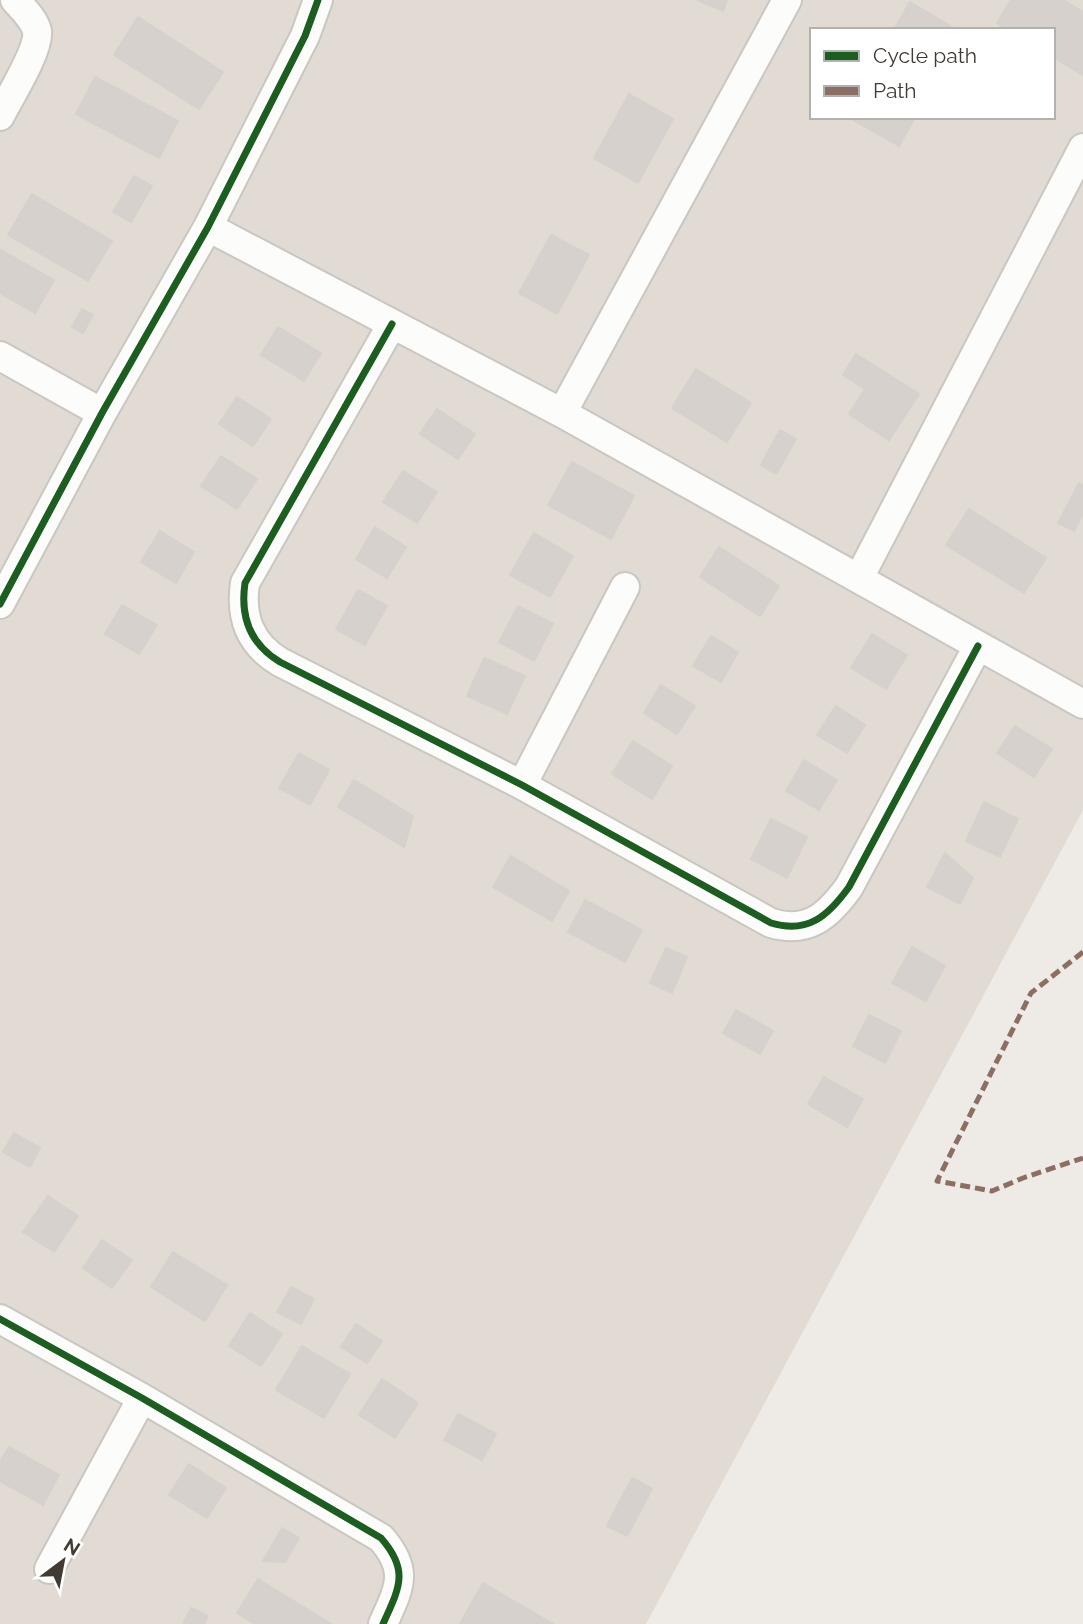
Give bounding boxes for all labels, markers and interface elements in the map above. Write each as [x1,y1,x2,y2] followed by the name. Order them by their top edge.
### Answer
[810,28,1055,119] legend
[873,43,977,68] text: Cycle path
[873,78,917,103] text: Path
[28,1526,98,1596] north arrow
[60,1533,84,1560] text: N

